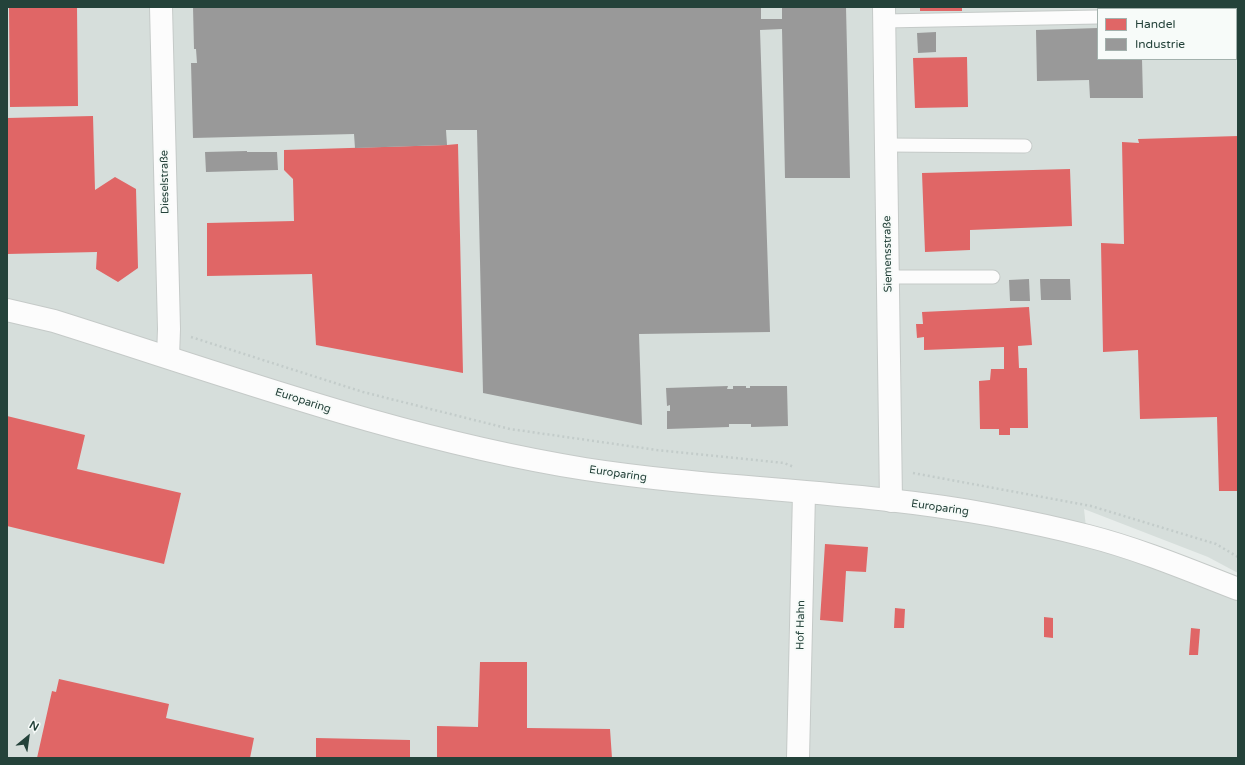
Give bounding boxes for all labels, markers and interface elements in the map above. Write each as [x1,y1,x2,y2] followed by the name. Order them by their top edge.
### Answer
[1097,8,1237,60] legend
[1135,17,1175,31] text: Handel
[1135,37,1185,51] text: Industrie
[158,150,172,214] street label: Dieselstraße
[881,216,895,292] street label: Siemensstraße
[273,386,333,416] street label: Europaring
[588,463,648,485] street label: Europaring
[910,497,970,519] street label: Europaring
[794,600,808,650] street label: Hof Hahn
[8,717,48,757] north arrow
[27,718,41,734] text: N

